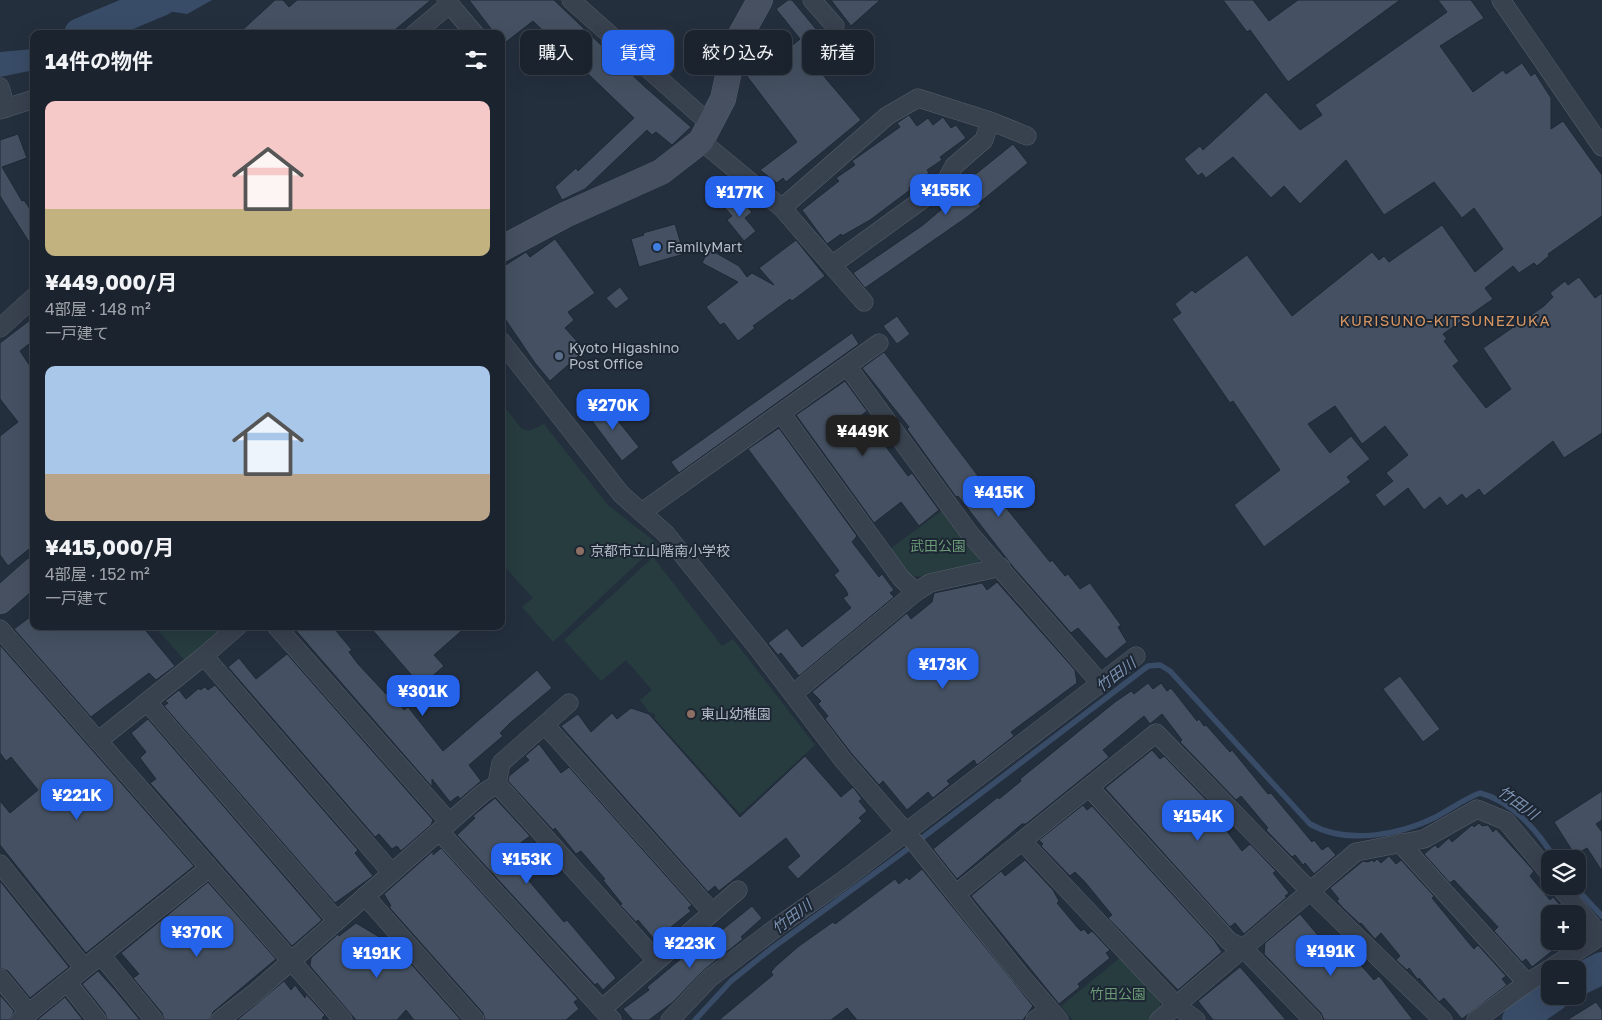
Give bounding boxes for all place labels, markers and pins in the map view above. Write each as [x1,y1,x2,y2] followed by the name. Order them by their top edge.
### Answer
[911,174,981,216] pin: ¥155K
[705,176,775,218] pin: ¥177K
[667,238,742,255] place label: FamilyMart
[651,241,663,253] marker: FamilyMart
[569,339,679,372] place label: Kyoto Higashino Post Office
[553,350,565,362] marker: Kyoto Higashino Post Office
[578,388,648,431] pin: ¥270K
[828,414,898,457] pin: ¥449K
[964,476,1034,518] pin: ¥415K
[590,542,730,559] place label: 京都市立山階南小学校
[574,545,586,557] marker: 京都市立山階南小学校
[908,648,978,690] pin: ¥173K
[388,674,458,717] pin: ¥301K
[701,705,771,722] place label: 東山幼稚園
[685,708,697,720] marker: 東山幼稚園
[42,778,112,821] pin: ¥221K
[1163,800,1233,842] pin: ¥154K
[492,842,562,885] pin: ¥153K
[162,916,232,958] pin: ¥370K
[655,926,725,969] pin: ¥223K
[1296,934,1366,977] pin: ¥191K
[342,936,412,979] pin: ¥191K

